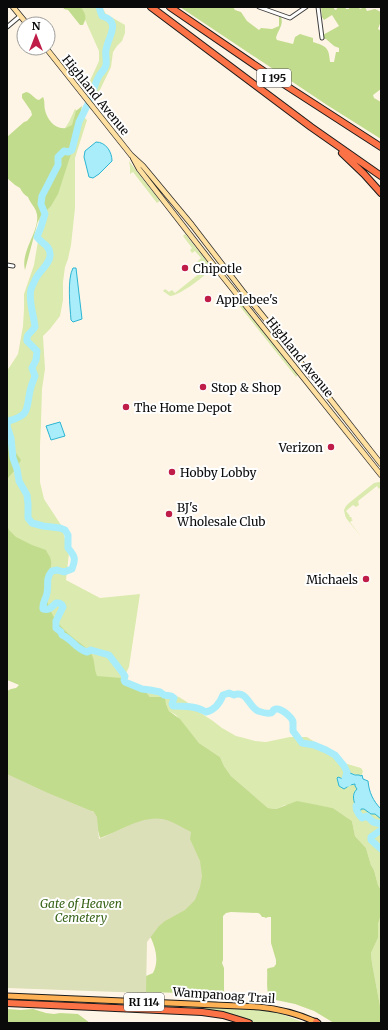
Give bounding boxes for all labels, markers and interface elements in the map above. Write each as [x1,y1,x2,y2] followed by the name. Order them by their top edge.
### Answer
[16,16,56,56] north arrow
[32,19,41,33] text: N
[59,52,133,138] street label: Highland Avenue
[257,69,291,87] road number: I 195
[193,261,242,276] place label: Chipotle
[180,263,190,273] marker: Chipotle
[215,292,278,307] place label: Applebee's
[203,294,213,304] marker: Applebee's
[263,314,337,400] street label: Highland Avenue
[211,380,281,395] place label: Stop & Shop
[198,382,208,392] marker: Stop & Shop
[134,400,232,415] place label: The Home Depot
[121,402,131,412] marker: The Home Depot
[278,440,323,455] place label: Verizon
[326,442,336,452] marker: Verizon
[180,465,257,480] place label: Hobby Lobby
[167,467,177,477] marker: Hobby Lobby
[176,500,265,529] place label: BJ's Wholesale Club
[164,509,174,519] marker: BJ's Wholesale Club
[306,572,358,587] place label: Michaels
[361,574,371,584] marker: Michaels
[40,896,122,925] park label: Gate of Heaven Cemetery
[171,984,276,1006] street label: Wampanoag Trail
[124,993,164,1011] road number: RI 114

